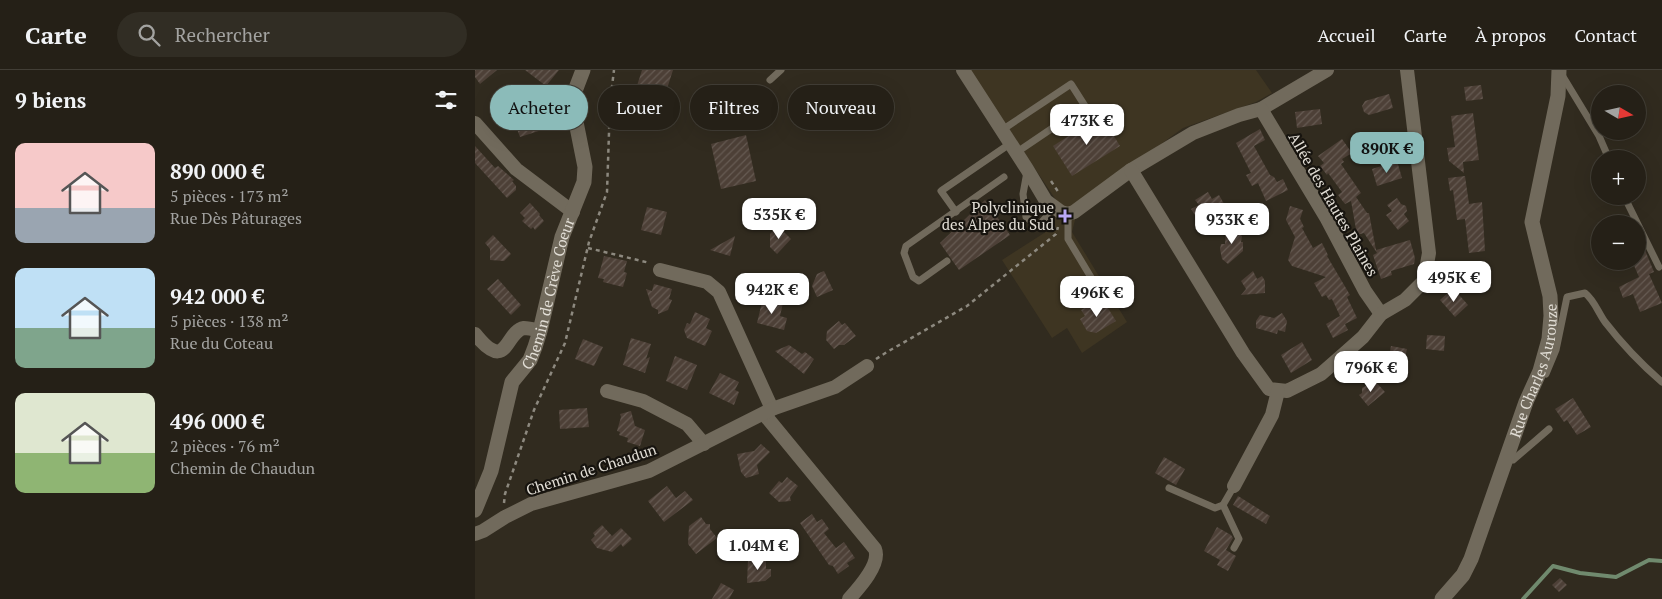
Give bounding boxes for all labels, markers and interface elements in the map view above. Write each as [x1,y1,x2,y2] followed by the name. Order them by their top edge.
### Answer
[117,12,467,57] search box
[25,19,87,51] text: Carte
[135,21,163,49] icon: search
[175,22,270,47] text: Rechercher
[1317,23,1376,47] text: Accueil
[1404,23,1447,47] text: Carte
[1475,23,1546,47] text: À propos
[1574,23,1637,47] text: Contact
[490,85,588,130] chip: Acheter
[598,85,680,130] chip: Louer
[690,85,778,130] chip: Filtres
[788,85,894,130] chip: Nouveau
[1591,85,1646,140] north arrow
[1591,85,1646,270] map controls
[15,86,86,114] text: 9 biens
[432,86,460,114] icon: filters
[1046,104,1128,146] pin: 473K €
[1061,109,1113,131] text: 473K €
[1285,128,1383,280] street label: Allée des Hautes Plaines
[1346,132,1428,174] pin: 890K €
[1361,137,1413,159] text: 890K €
[1591,150,1646,205] button: +
[170,157,264,185] text: 890 000 €
[55,163,115,223] icon: home
[170,185,288,207] text: 5 pièces · 173 m²
[942,197,1054,234] place label: Polyclinique des Alpes du Sud
[738,198,820,240] pin: 535K €
[1191,202,1273,245] pin: 933K €
[753,203,805,225] text: 535K €
[170,207,302,229] text: Rue Dès Pâturages
[1206,208,1258,230] text: 933K €
[1058,209,1072,223] marker: Polyclinique des Alpes du Sud
[516,215,579,373] street label: Chemin de Crève Coeur
[1591,215,1646,270] button: −
[1413,260,1495,303] pin: 495K €
[1428,266,1480,288] text: 495K €
[731,272,813,315] pin: 942K €
[1056,276,1138,318] pin: 496K €
[746,278,798,300] text: 942K €
[1071,281,1123,303] text: 496K €
[170,282,264,310] text: 942 000 €
[55,288,115,348] icon: home
[1504,303,1561,440] street label: Rue Charles Aurouze
[170,310,288,332] text: 5 pièces · 138 m²
[170,332,273,354] text: Rue du Coteau
[1330,350,1412,393] pin: 796K €
[1345,356,1397,378] text: 796K €
[170,407,264,435] text: 496 000 €
[55,413,115,473] icon: home
[170,435,280,457] text: 2 pièces · 76 m²
[523,438,659,500] street label: Chemin de Chaudun
[170,457,315,479] text: Chemin de Chaudun
[712,528,804,571] pin: 1.04M €
[728,534,788,556] text: 1.04M €

